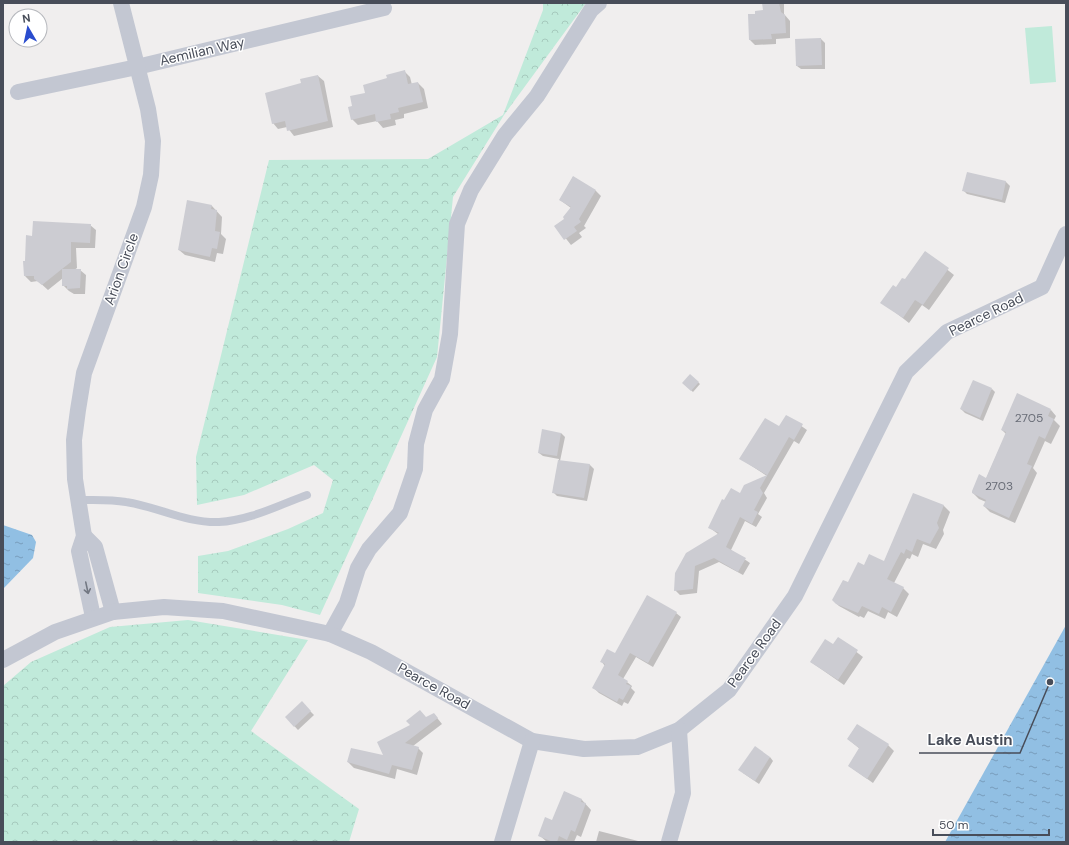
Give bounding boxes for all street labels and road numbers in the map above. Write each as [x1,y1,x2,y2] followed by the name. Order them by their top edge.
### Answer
[158,32,246,70] street label: Aemilian Way
[100,231,142,307] street label: Arion Circle
[946,288,1026,340] street label: Pearce Road
[723,615,785,691] street label: Pearce Road
[394,659,474,713] street label: Pearce Road

